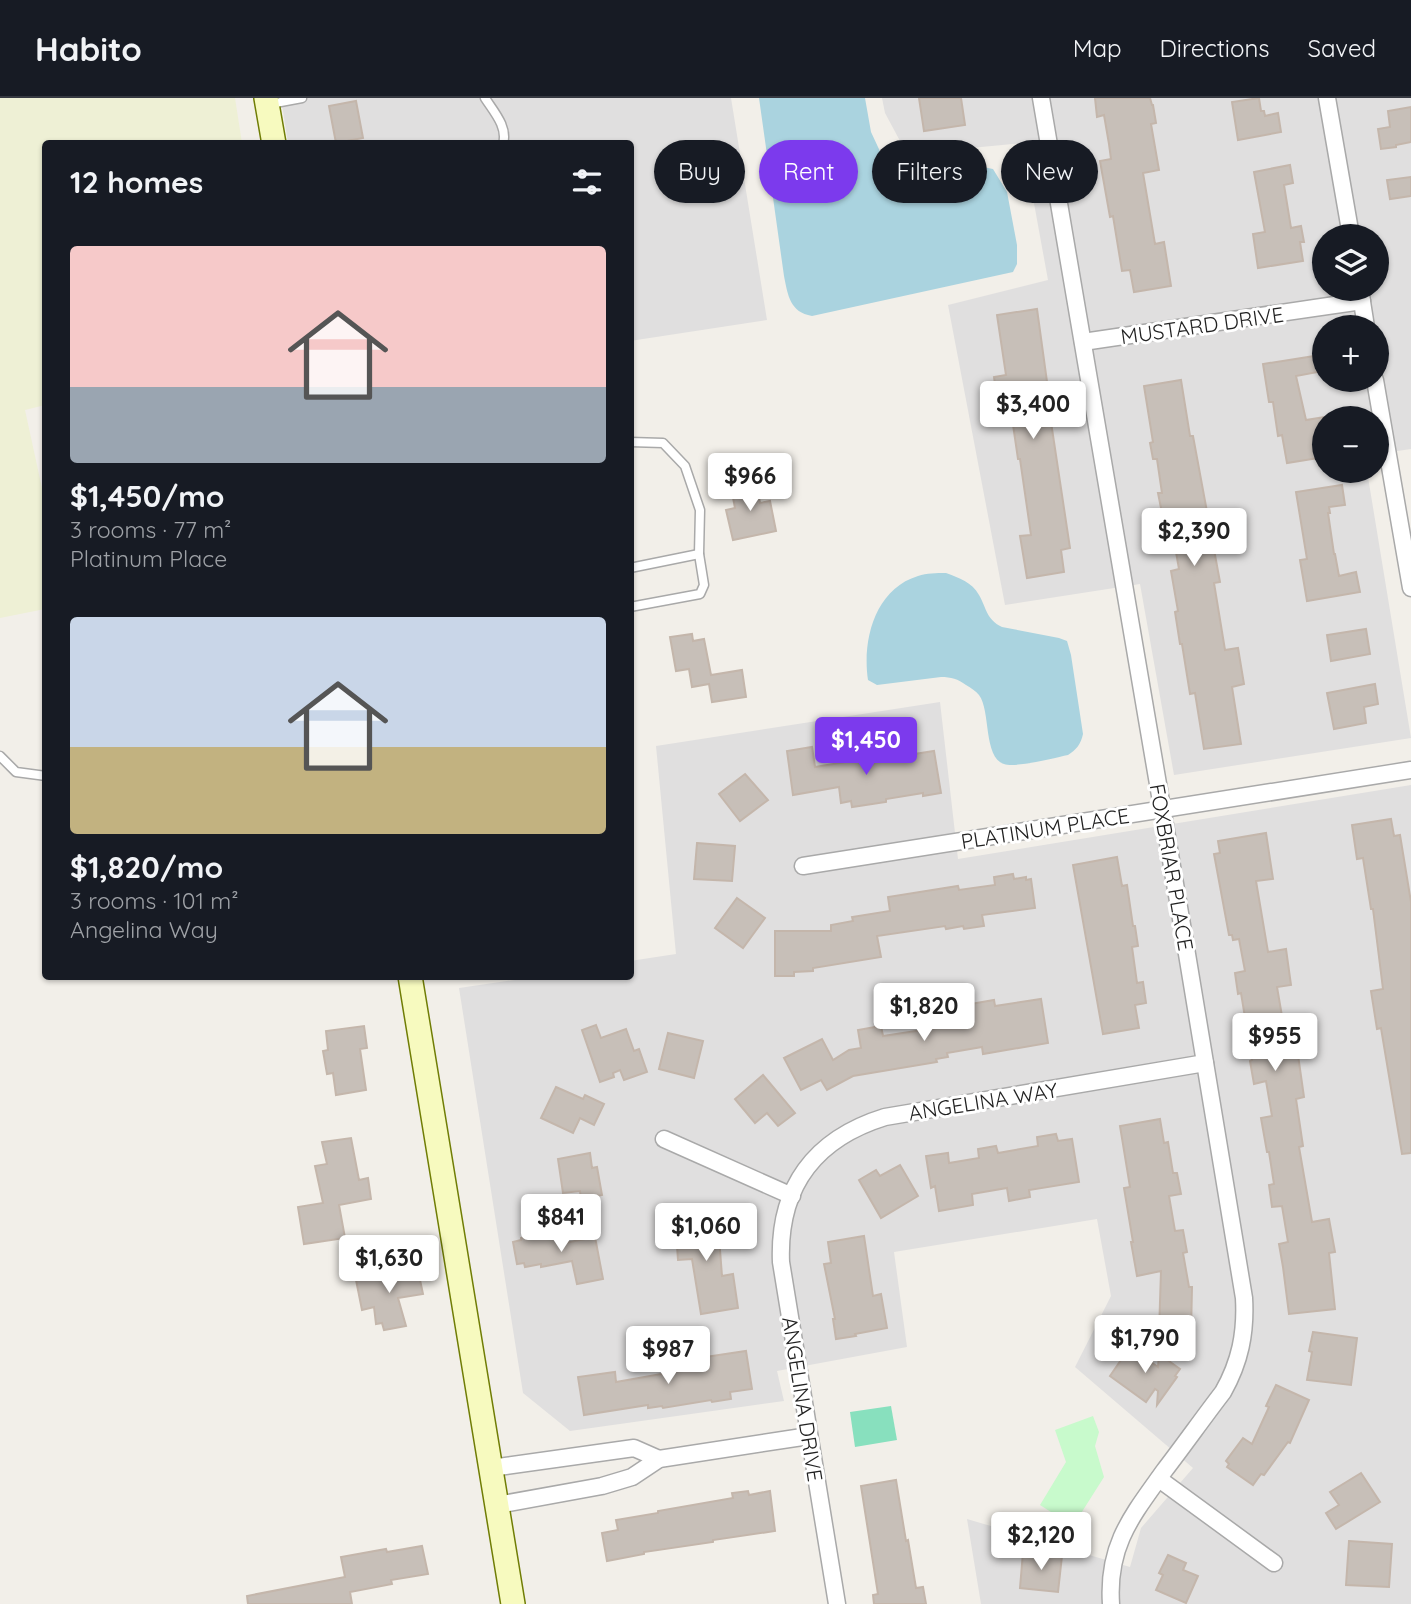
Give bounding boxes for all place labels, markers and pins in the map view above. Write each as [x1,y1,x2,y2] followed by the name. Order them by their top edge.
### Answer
[976,382,1090,441] pin: $3,400
[709,454,791,513] pin: $966
[1137,508,1251,568] pin: $2,390
[809,718,923,777] pin: $1,450
[867,984,981,1043] pin: $1,820
[1234,1014,1316,1073] pin: $955
[520,1194,602,1254] pin: $841
[649,1204,763,1263] pin: $1,060
[332,1236,446,1295] pin: $1,630
[1088,1316,1202,1375] pin: $1,790
[627,1326,709,1386] pin: $987
[984,1512,1098,1572] pin: $2,120

